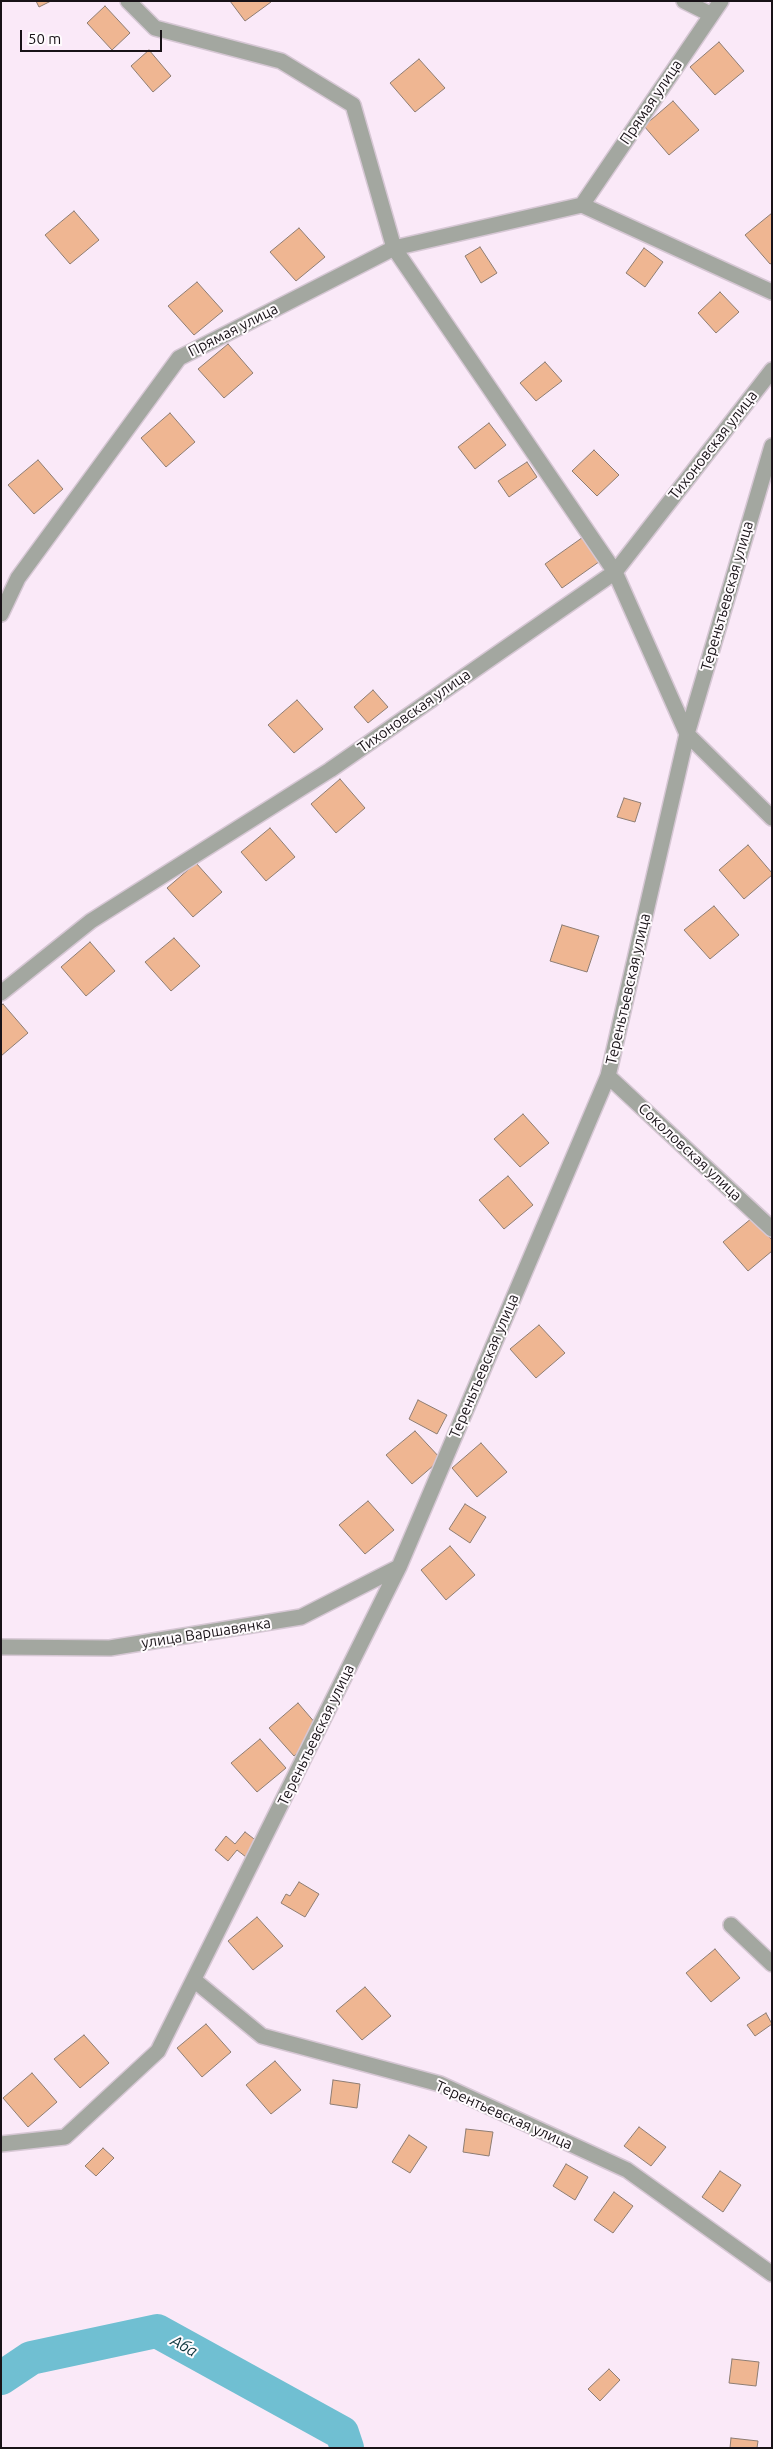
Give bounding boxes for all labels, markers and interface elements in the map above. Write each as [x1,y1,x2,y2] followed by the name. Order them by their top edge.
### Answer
[22,20,165,52] scale bar
[28,30,61,47] text: 50 m
[616,56,686,148] street label: Прямая улица
[185,300,281,360] street label: Прямая улица
[665,387,761,503] street label: Тихоновская улица
[697,519,757,673] street label: Тереньтьевская улица
[354,665,474,757] street label: Тихоновская улица
[602,911,654,1067] street label: Тереньтьевская улица
[635,1099,745,1205] street label: Соколовская улица
[445,1291,523,1441] street label: Тереньтьевская улица
[140,1614,272,1652] street label: улица Варшавянка
[274,1661,358,1809] street label: Тереньтьевская улица
[433,2077,575,2153] street label: Терентьевская улица
[167,2331,201,2361] water label: Аба

